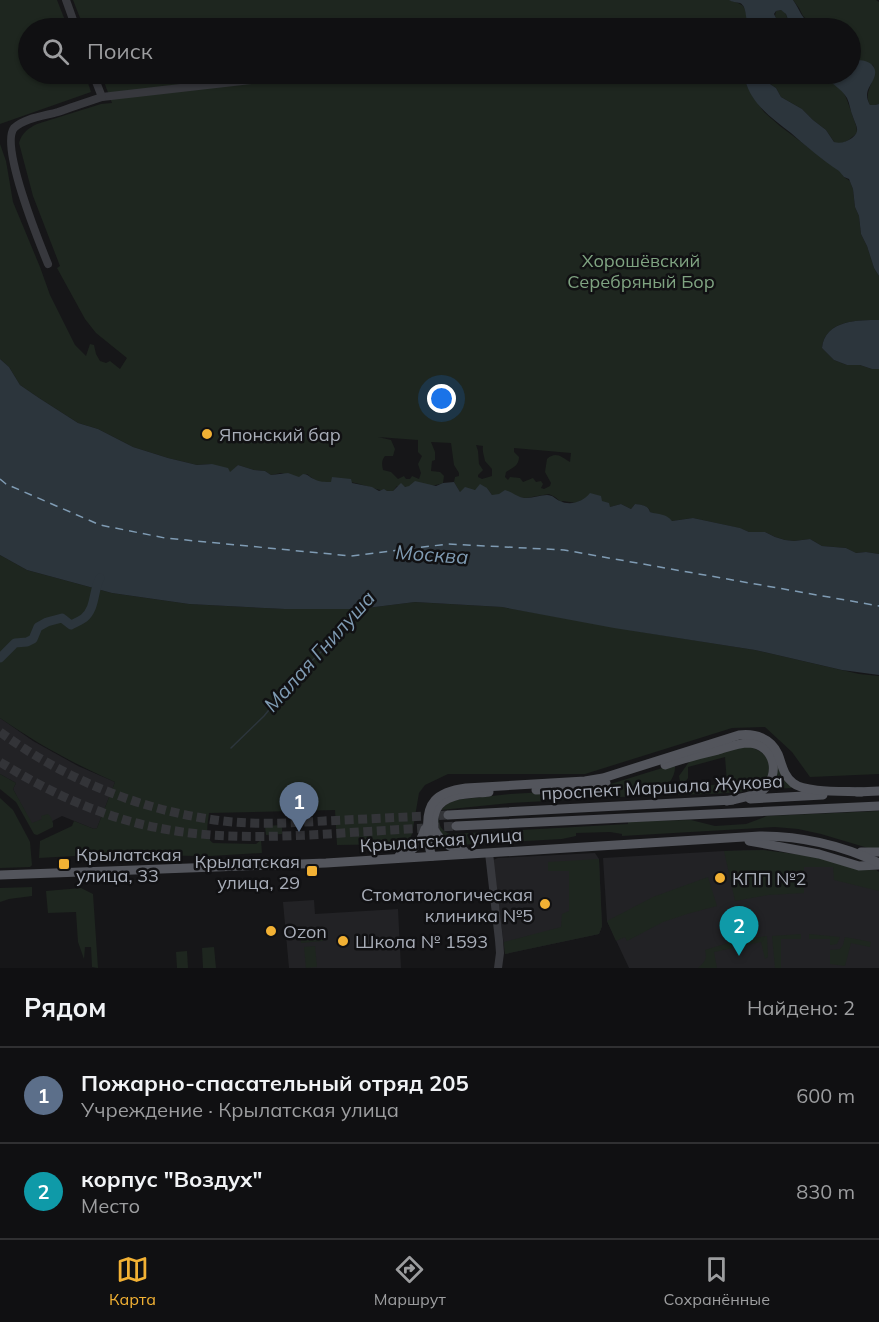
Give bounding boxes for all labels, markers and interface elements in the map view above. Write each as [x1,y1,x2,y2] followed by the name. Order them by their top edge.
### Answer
[18,18,861,84] search box
[39,35,72,68] icon: search
[87,37,153,65] text: Поиск
[567,249,715,293] park label: Хорошёвский Серебряный Бор
[427,384,456,413] your location
[219,423,341,446] place label: Японский бар
[200,427,214,441] marker: Японский бар
[395,539,469,569] water label: Москва
[258,585,380,717] water label: Малая Гнилуша
[540,769,784,805] street label: проспект Маршала Жукова
[280,782,318,832] pin: 1
[359,823,523,857] street label: Крылатская улица
[76,843,182,887] place label: Крылатская улица, 33
[194,850,300,894] place label: Крылатская улица, 29
[57,857,71,871] marker: Крылатская улица, 33
[305,864,319,878] marker: Крылатская улица, 29
[732,867,806,890] place label: КПП №2
[713,871,727,885] marker: КПП №2
[361,883,533,927] place label: Стоматологическая клиника №5
[538,897,552,911] marker: Стоматологическая клиника №5
[720,906,758,956] pin: 2
[283,920,327,943] place label: Ozon
[264,924,278,938] marker: Ozon
[355,930,488,953] place label: Школа № 1593
[336,934,350,948] marker: Школа № 1593
[24,991,107,1024] text: Рядом
[747,995,855,1020] text: Найдено: 2
[81,1069,469,1097] text: Пожарно-спасательный отряд 205
[38,1083,50,1108] text: 1
[796,1083,855,1108] text: 600 m
[81,1097,399,1122] text: Учреждение · Крылатская улица
[81,1165,262,1193] text: корпус "Воздух"
[38,1179,50,1204] text: 2
[796,1179,855,1204] text: 830 m
[81,1193,140,1218] text: Место
[109,1253,156,1309] tab: Карта
[374,1253,446,1309] tab: Маршрут
[664,1253,770,1309] tab: Сохранённые

